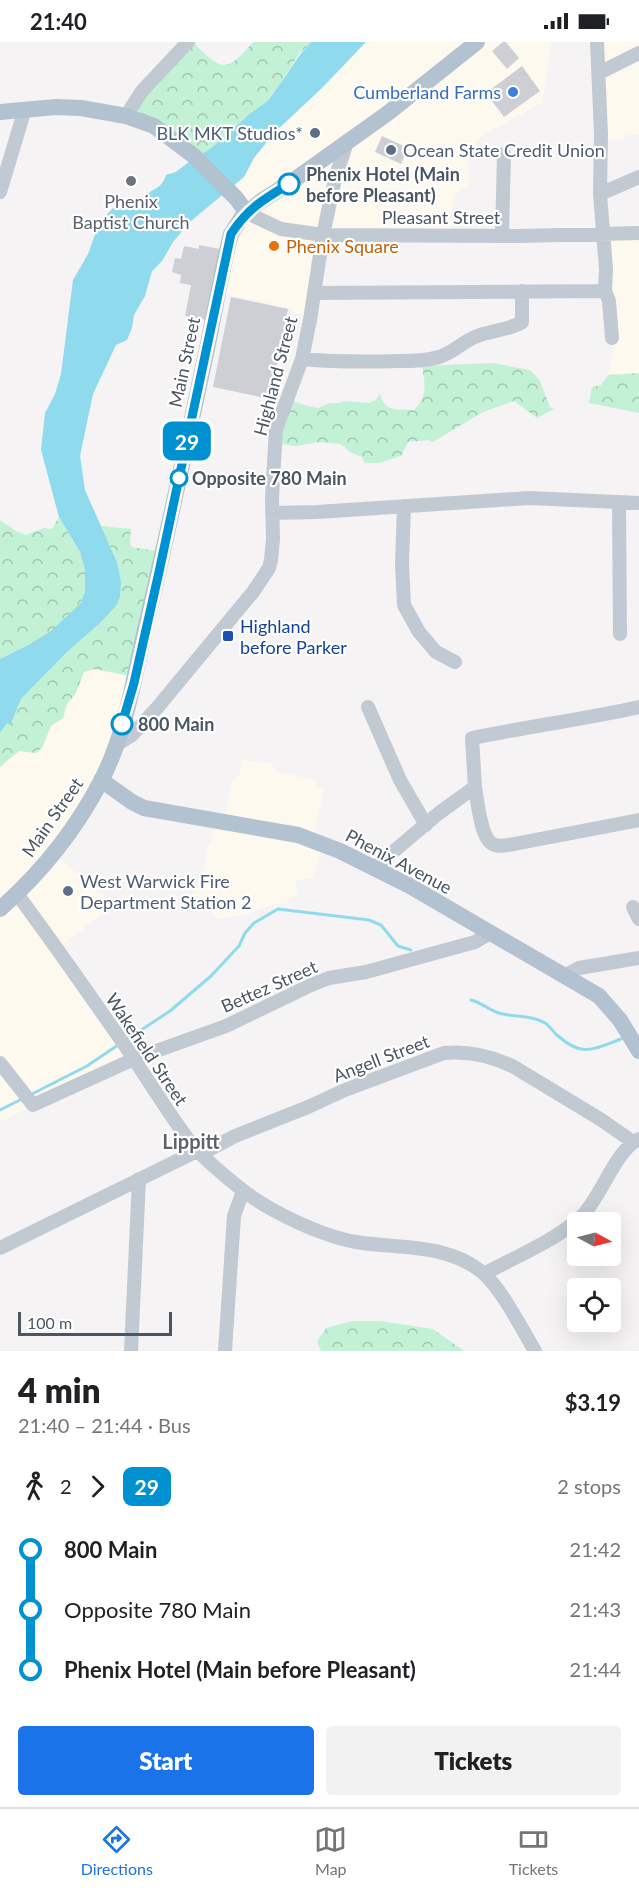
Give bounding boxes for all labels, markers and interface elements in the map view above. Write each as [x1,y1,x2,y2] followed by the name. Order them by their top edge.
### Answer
[30,8,87,35] text: 21:40
[353,81,501,103] place label: Cumberland Farms
[506,85,520,99] marker: Cumberland Farms
[156,122,303,144] place label: BLK MKT Studios*
[308,126,322,140] marker: BLK MKT Studios*
[403,139,605,161] place label: Ocean State Credit Union
[384,143,398,157] marker: Ocean State Credit Union
[306,163,460,206] place label: Phenix Hotel (Main before Pleasant)
[278,173,300,195] marker: Phenix Hotel (Main before Pleasant)
[124,174,138,188] marker: Phenix Baptist Church
[72,190,190,233] place label: Phenix Baptist Church
[382,206,501,228] street label: Pleasant Street
[286,235,399,257] place label: Phenix Square
[267,239,281,253] marker: Phenix Square
[249,313,302,438] street label: Highland Street
[164,314,204,409] street label: Main Street
[160,422,214,460] line badge: 29
[175,429,199,454] text: 29
[192,467,347,489] place label: Opposite 780 Main
[170,469,188,487] marker: Opposite 780 Main
[240,615,347,658] place label: Highland before Parker
[221,629,235,643] marker: Highland before Parker
[111,713,133,735] marker: 800 Main
[138,713,214,735] place label: 800 Main
[17,773,88,861] street label: Main Street
[342,824,456,898] street label: Phenix Avenue
[80,870,251,913] place label: West Warwick Fire Department Station 2
[61,884,75,898] marker: West Warwick Fire Department Station 2
[218,955,321,1017] street label: Bettez Street
[101,989,193,1110] street label: Wakefield Street
[330,1029,433,1086] street label: Angell Street
[162,1129,220,1153] district label: Lippitt
[567,1212,621,1266] north arrow
[567,1212,621,1332] map controls
[567,1278,621,1332] button: locate
[18,1309,172,1336] scale bar
[27,1313,72,1332] text: 100 m
[18,1370,100,1410] text: 4 min
[565,1389,621,1416] text: $3.19
[18,1413,191,1437] text: 21:40 – 21:44 · Bus
[18,1470,51,1503] icon: walk
[81,1470,114,1503] icon: forward
[60,1474,72,1498] text: 2
[135,1474,159,1499] text: 29
[557,1474,621,1498] text: 2 stops
[64,1536,157,1563] text: 800 Main
[570,1537,621,1561] text: 21:42
[64,1596,251,1623] text: Opposite 780 Main
[570,1597,621,1621] text: 21:43
[64,1656,416,1683] text: Phenix Hotel (Main before Pleasant)
[570,1657,621,1681] text: 21:44
[18,1726,314,1795] button: Start
[326,1726,621,1795] button: Tickets
[81,1823,153,1878] tab: Directions
[314,1823,347,1878] tab: Map
[509,1823,558,1878] tab: Tickets

